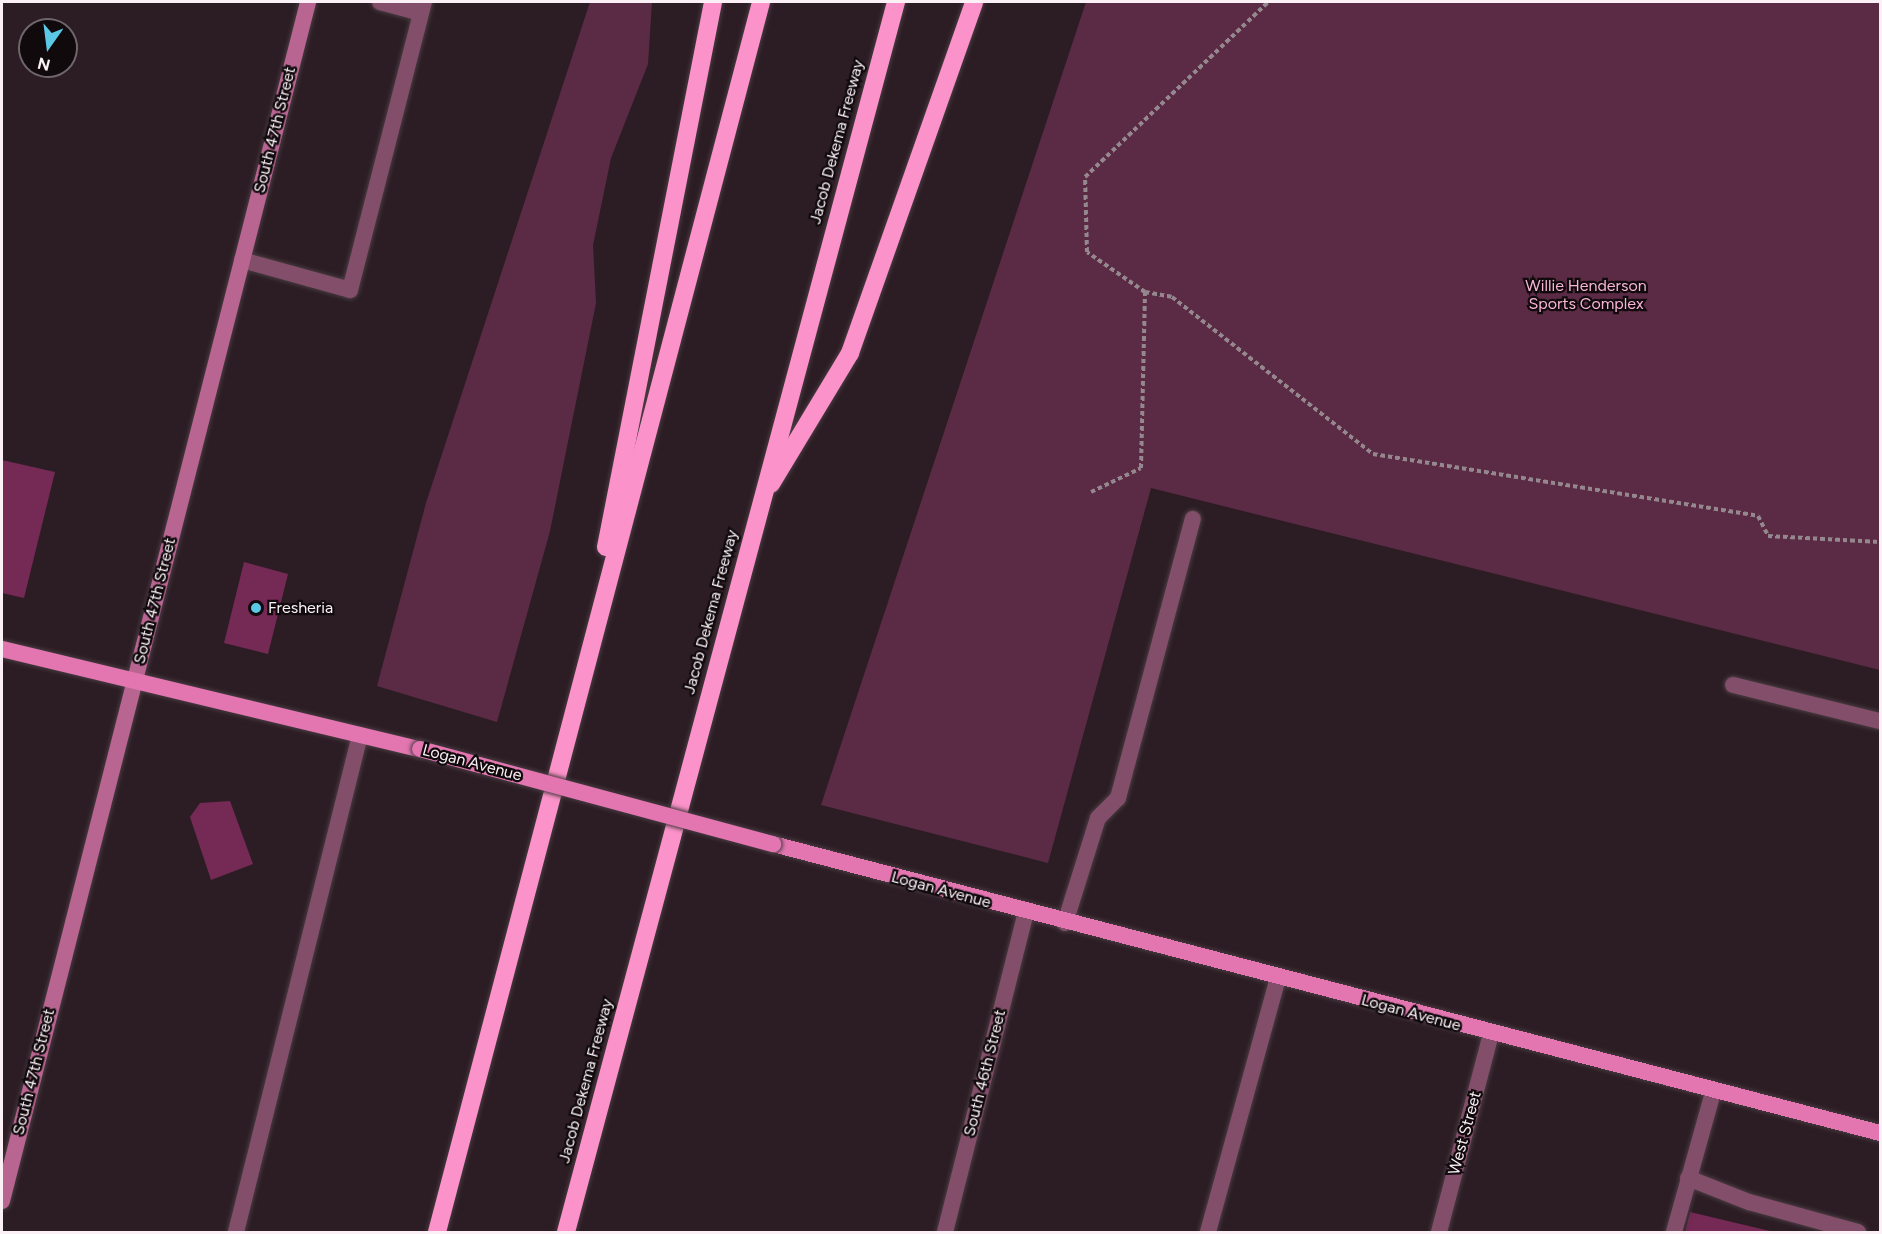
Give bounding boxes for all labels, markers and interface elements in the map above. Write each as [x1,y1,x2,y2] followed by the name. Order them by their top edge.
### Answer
[18,18,78,78] north arrow
[36,53,52,75] text: N
[806,58,868,226] street label: Jacob Dekema Freeway
[250,65,300,195] street label: South 47th Street
[1525,276,1647,314] park label: Willie Henderson Sports Complex
[680,528,742,696] street label: Jacob Dekema Freeway
[130,536,180,666] street label: South 47th Street
[268,598,333,618] place label: Fresheria
[249,601,263,615] marker: Fresheria
[420,741,524,785] street label: Logan Avenue
[889,868,993,912] street label: Logan Avenue
[1359,991,1463,1035] street label: Logan Avenue
[555,997,617,1165] street label: Jacob Dekema Freeway
[9,1007,59,1137] street label: South 47th Street
[960,1008,1010,1138] street label: South 46th Street
[1445,1089,1485,1177] street label: West Street

